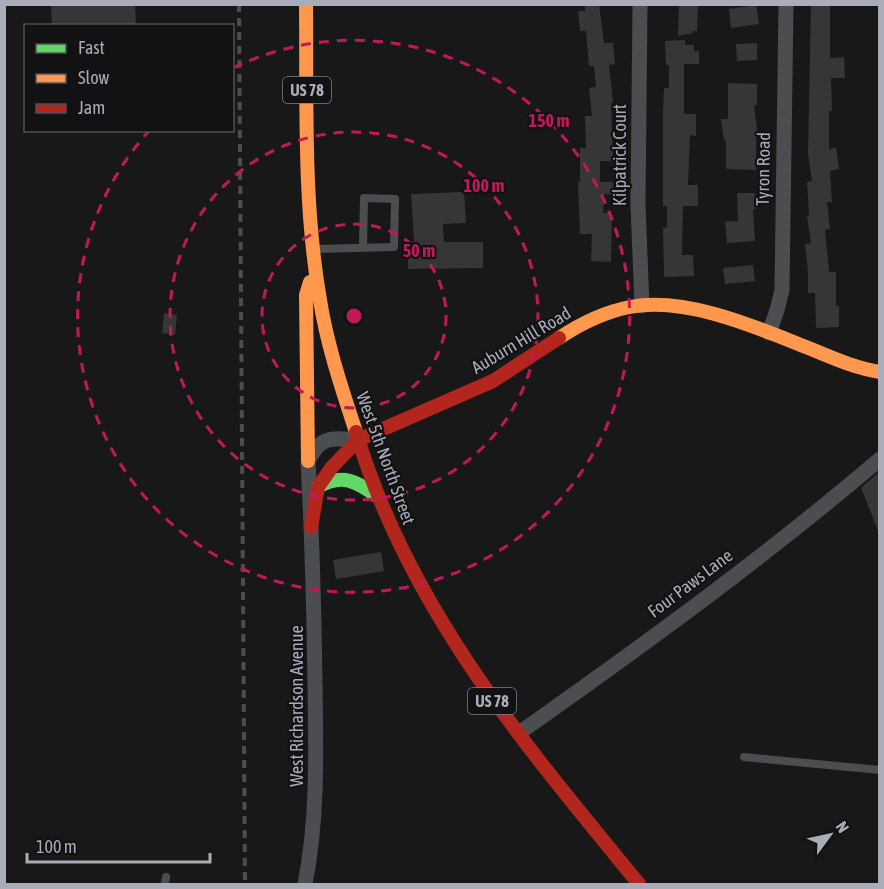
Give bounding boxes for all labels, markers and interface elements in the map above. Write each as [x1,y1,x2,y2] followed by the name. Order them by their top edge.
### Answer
[24,24,234,132] legend
[78,37,105,58] text: Fast
[78,67,109,88] text: Slow
[283,77,331,103] road number: US 78
[78,97,105,118] text: Jam
[609,104,630,206] street label: Kilpatrick Court
[529,110,569,131] text: 150 m
[752,132,774,206] street label: Tyron Road
[464,175,504,196] text: 100 m
[403,240,435,261] text: 50 m
[467,302,575,378] street label: Auburn Hill Road
[344,306,364,326] centre of rings
[352,389,420,527] street label: West 5th North Street
[644,544,736,622] street label: Four Paws Lane
[286,625,307,787] street label: West Richardson Avenue
[468,688,516,714] road number: US 78
[800,805,860,865] north arrow
[832,818,853,836] text: N
[27,826,210,864] scale bar
[36,836,77,857] text: 100 m

